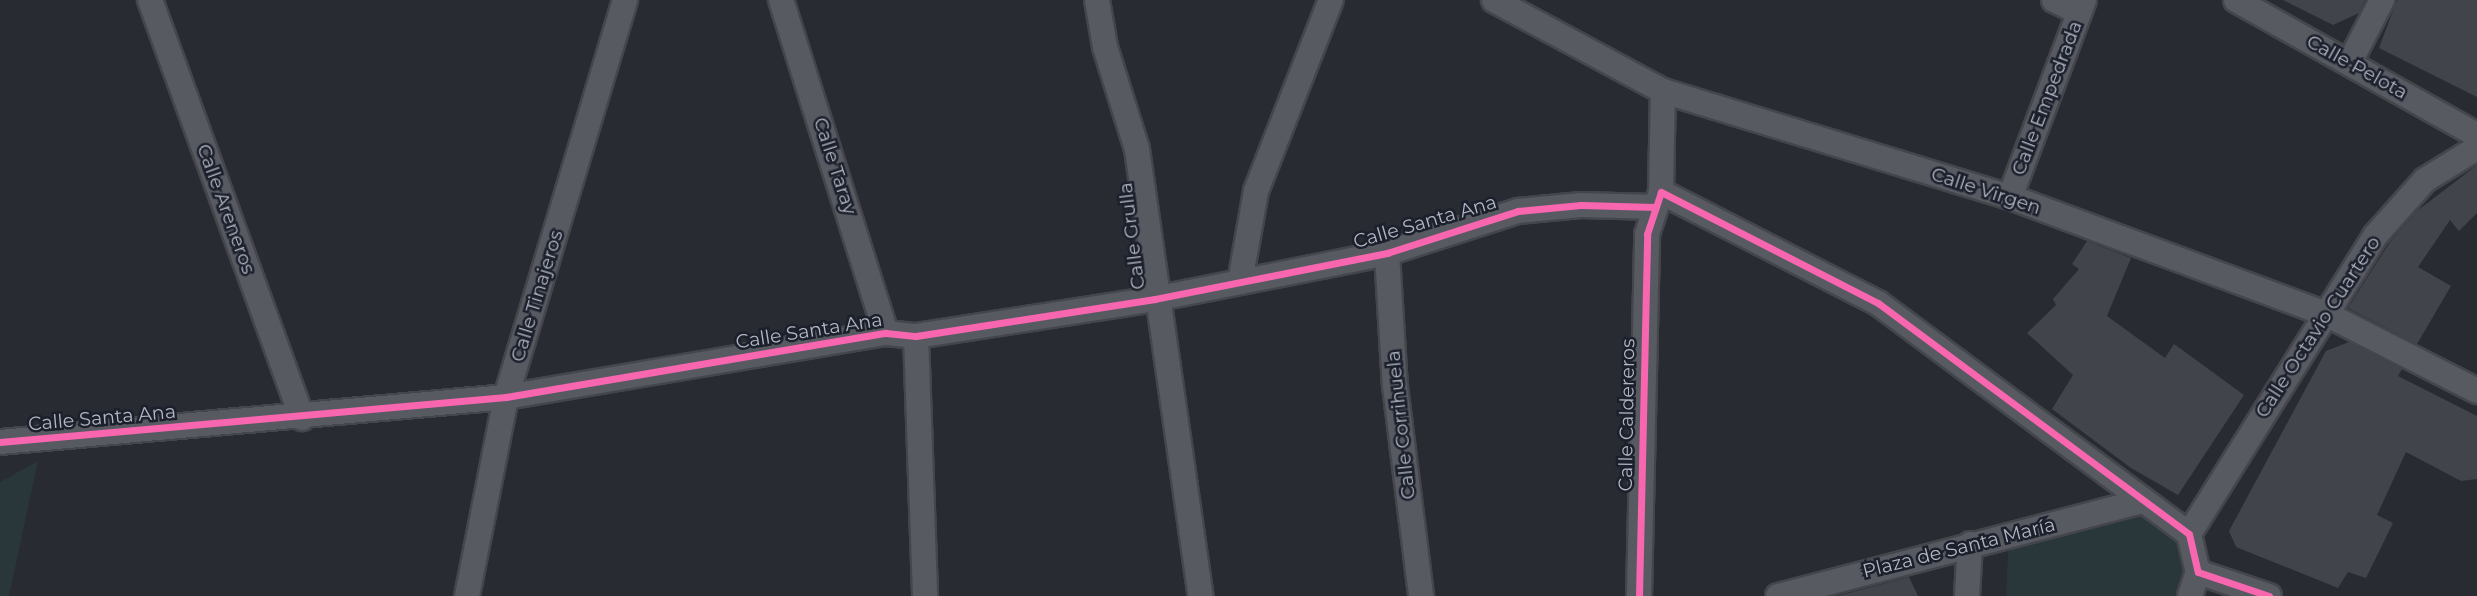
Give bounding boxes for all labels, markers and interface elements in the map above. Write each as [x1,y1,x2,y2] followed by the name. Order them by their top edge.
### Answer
[2007,18,2087,178] street label: Calle Empedrada
[2303,30,2411,104] street label: Calle Pelota
[809,115,861,217] street label: Calle Taray
[192,141,260,277] street label: Calle Areneros
[1928,163,2044,219] street label: Calle Virgen
[1114,181,1150,291] street label: Calle Grulla
[1351,191,1499,253] street label: Calle Santa Ana
[506,227,568,365] street label: Calle Tinajeros
[2251,232,2385,422] street label: Calle Octavio Cuartero
[734,308,884,354] street label: Calle Santa Ana
[1614,338,1640,492] street label: Calle Caldereros
[1382,349,1420,501] street label: Calle Corrihuela
[27,400,177,436] street label: Calle Santa Ana
[1860,513,2058,583] street label: Plaza de Santa María

